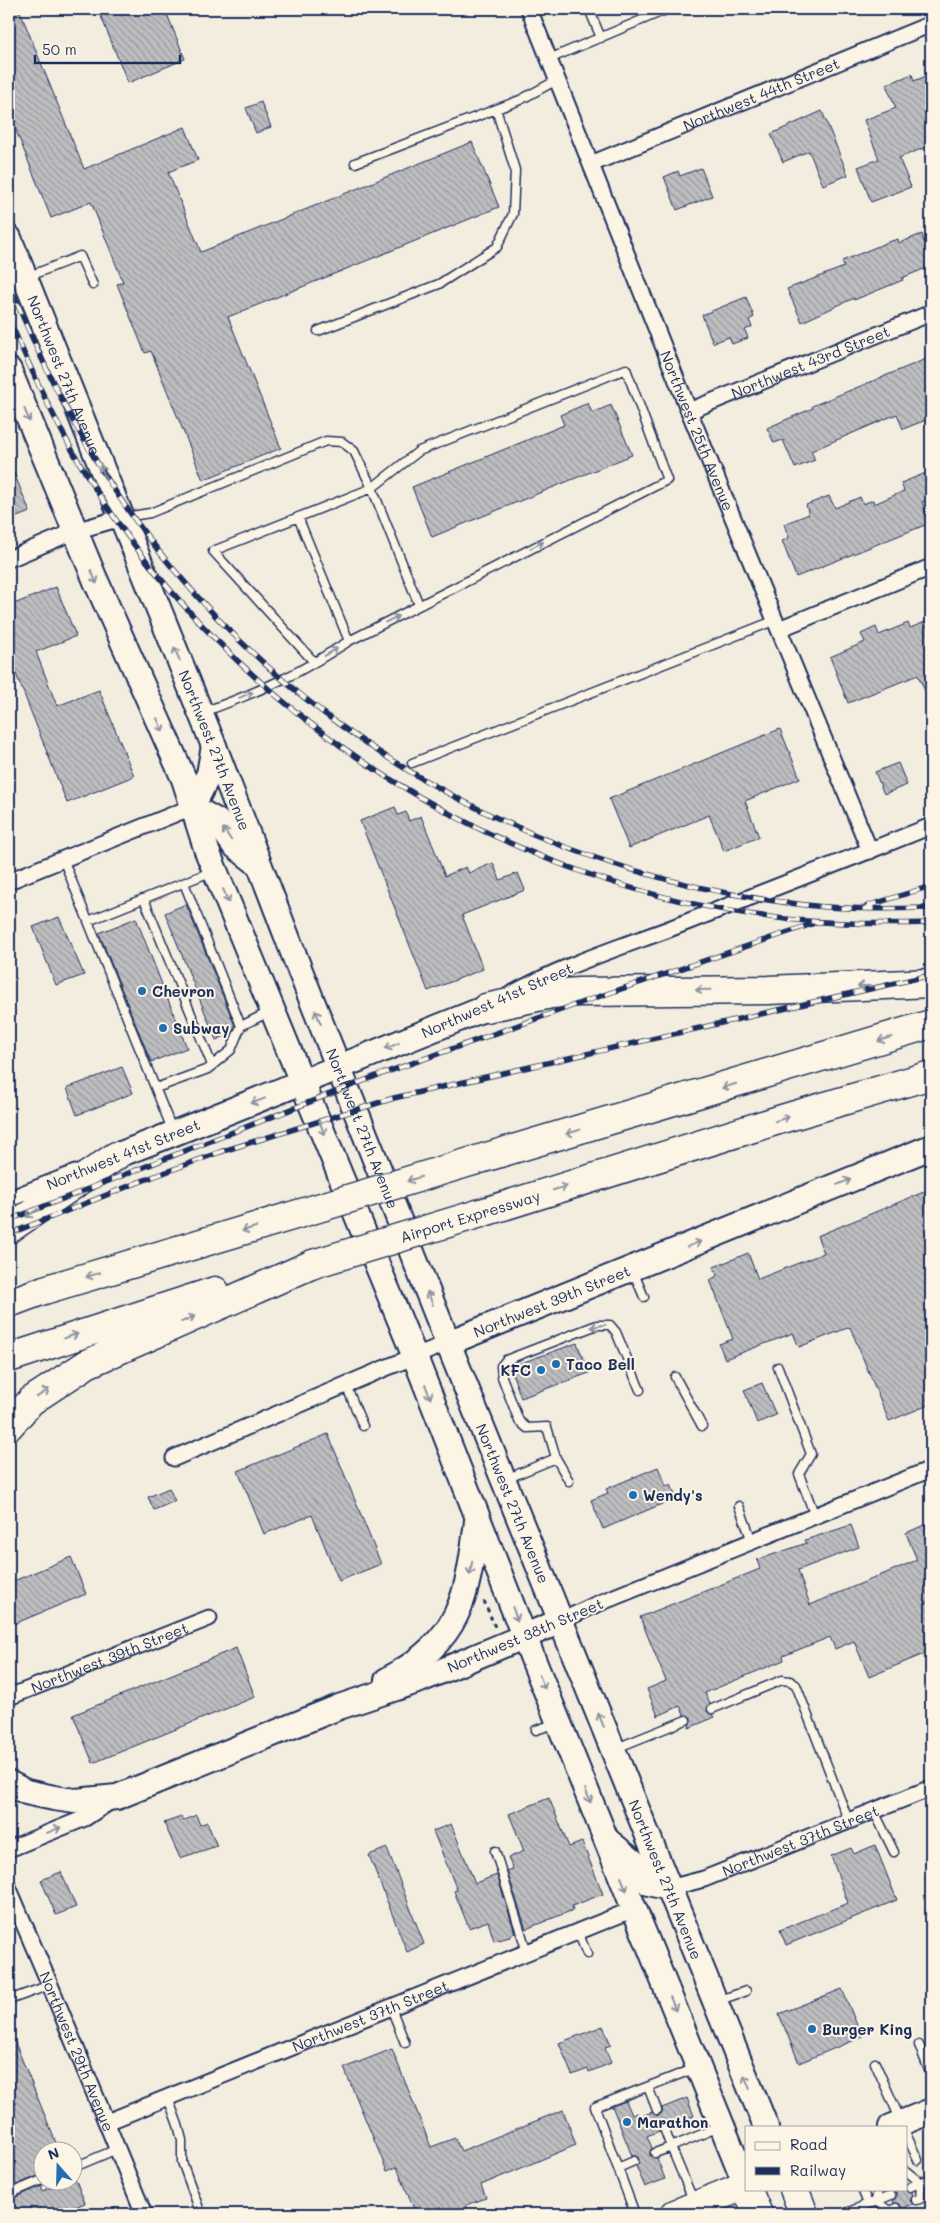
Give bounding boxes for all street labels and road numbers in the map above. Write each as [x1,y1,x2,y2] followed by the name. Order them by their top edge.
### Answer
[680,53,842,135] street label: Northwest 44th Street
[23,292,106,458] street label: Northwest 27th Avenue
[728,321,893,403] street label: Northwest 43rd Street
[656,348,739,514] street label: Northwest 25th Avenue
[174,667,255,833] street label: Northwest 27th Avenue
[418,957,576,1043] street label: Northwest 41st Street
[322,1045,404,1211] street label: Northwest 27th Avenue
[43,1114,203,1194] street label: Northwest 41st Street
[398,1185,543,1247] street label: Airport Expressway
[470,1260,633,1342] street label: Northwest 39th Street
[472,1420,554,1586] street label: Northwest 27th Avenue
[444,1593,606,1677] street label: Northwest 38th Street
[28,1617,191,1697] street label: Northwest 39th Street
[624,1797,707,1962] street label: Northwest 27th Avenue
[719,1800,882,1881] street label: Northwest 37th Street
[35,1968,119,2134] street label: Northwest 29th Avenue
[289,1975,452,2056] street label: Northwest 37th Street

